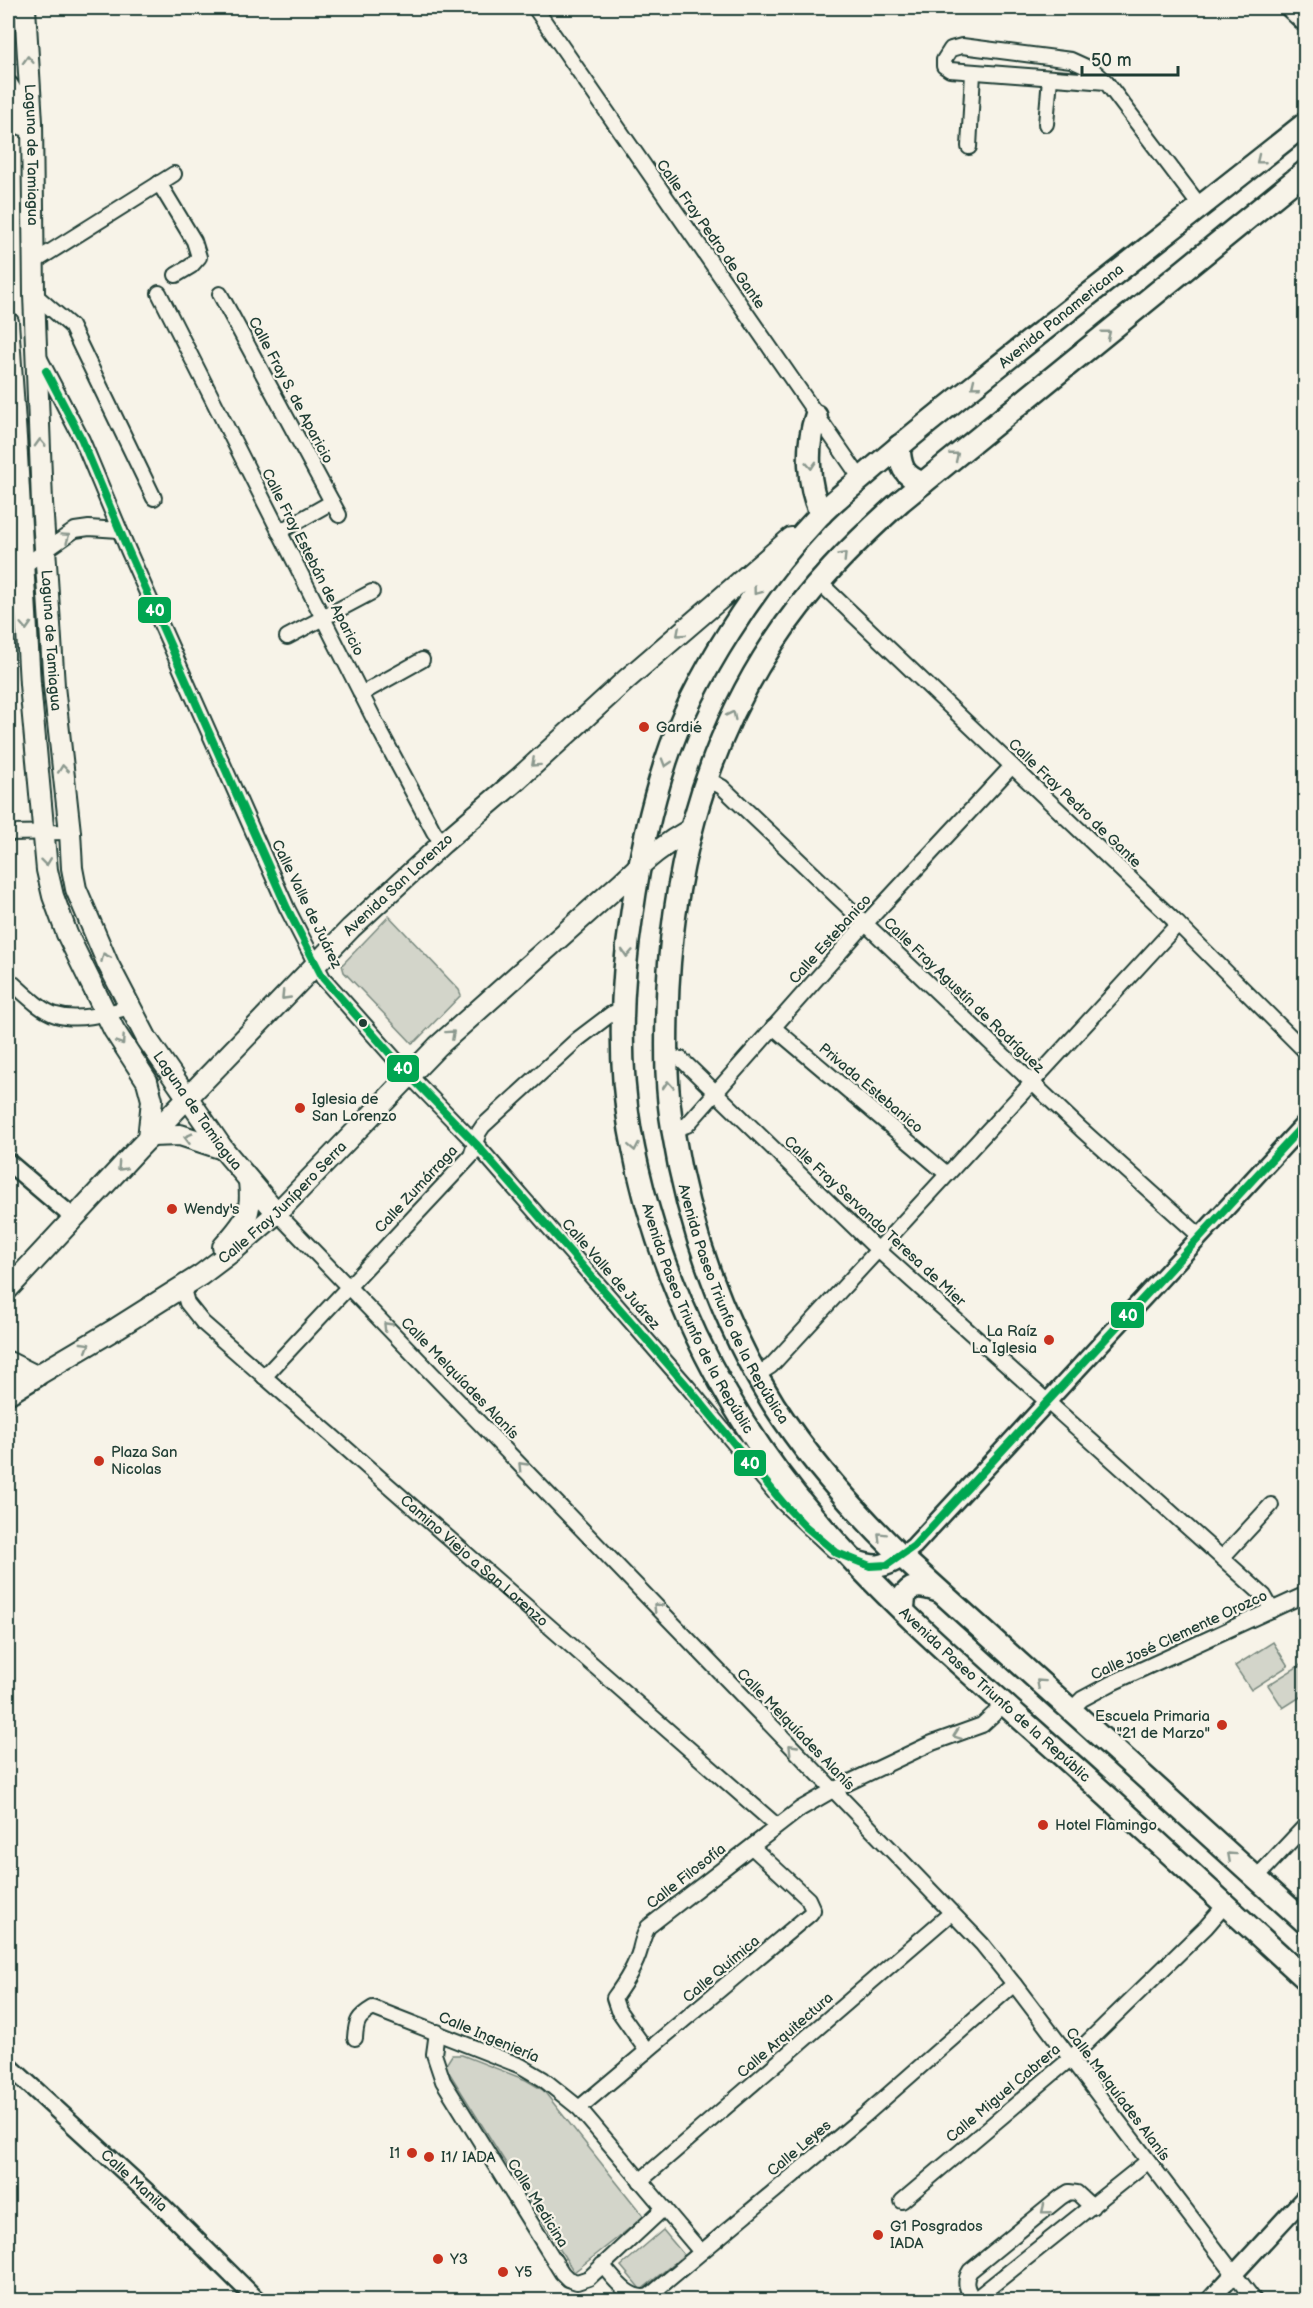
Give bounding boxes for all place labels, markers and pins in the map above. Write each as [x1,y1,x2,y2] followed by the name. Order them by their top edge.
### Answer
[656,718,702,737] place label: Gardié
[637,720,651,734] marker: Gardié
[357,1017,369,1029] unlabelled marker
[312,1090,397,1126] place label: Iglesia de San Lorenzo
[293,1101,307,1115] marker: Iglesia de San Lorenzo
[184,1200,240,1219] place label: Wendy's
[165,1202,179,1216] marker: Wendy's
[971,1322,1038,1358] place label: La Raíz La Iglesia
[1042,1333,1056,1347] marker: La Raíz La Iglesia
[111,1443,177,1479] place label: Plaza San Nicolas
[92,1454,106,1468] marker: Plaza San Nicolas
[1095,1707,1210,1743] place label: Escuela Primaria "21 de Marzo"
[1215,1718,1229,1732] marker: Escuela Primaria "21 de Marzo"
[1055,1816,1157,1835] place label: Hotel Flamingo
[1036,1818,1050,1832] marker: Hotel Flamingo
[390,2144,400,2163] place label: I1
[405,2146,419,2160] marker: I1
[441,2148,497,2167] place label: I1/ IADA
[422,2150,436,2164] marker: I1/ IADA
[890,2217,983,2253] place label: G1 Posgrados IADA
[871,2228,885,2242] marker: G1 Posgrados IADA
[449,2250,468,2269] place label: Y3
[431,2252,445,2266] marker: Y3
[514,2263,532,2282] place label: Y5
[496,2265,510,2279] marker: Y5

